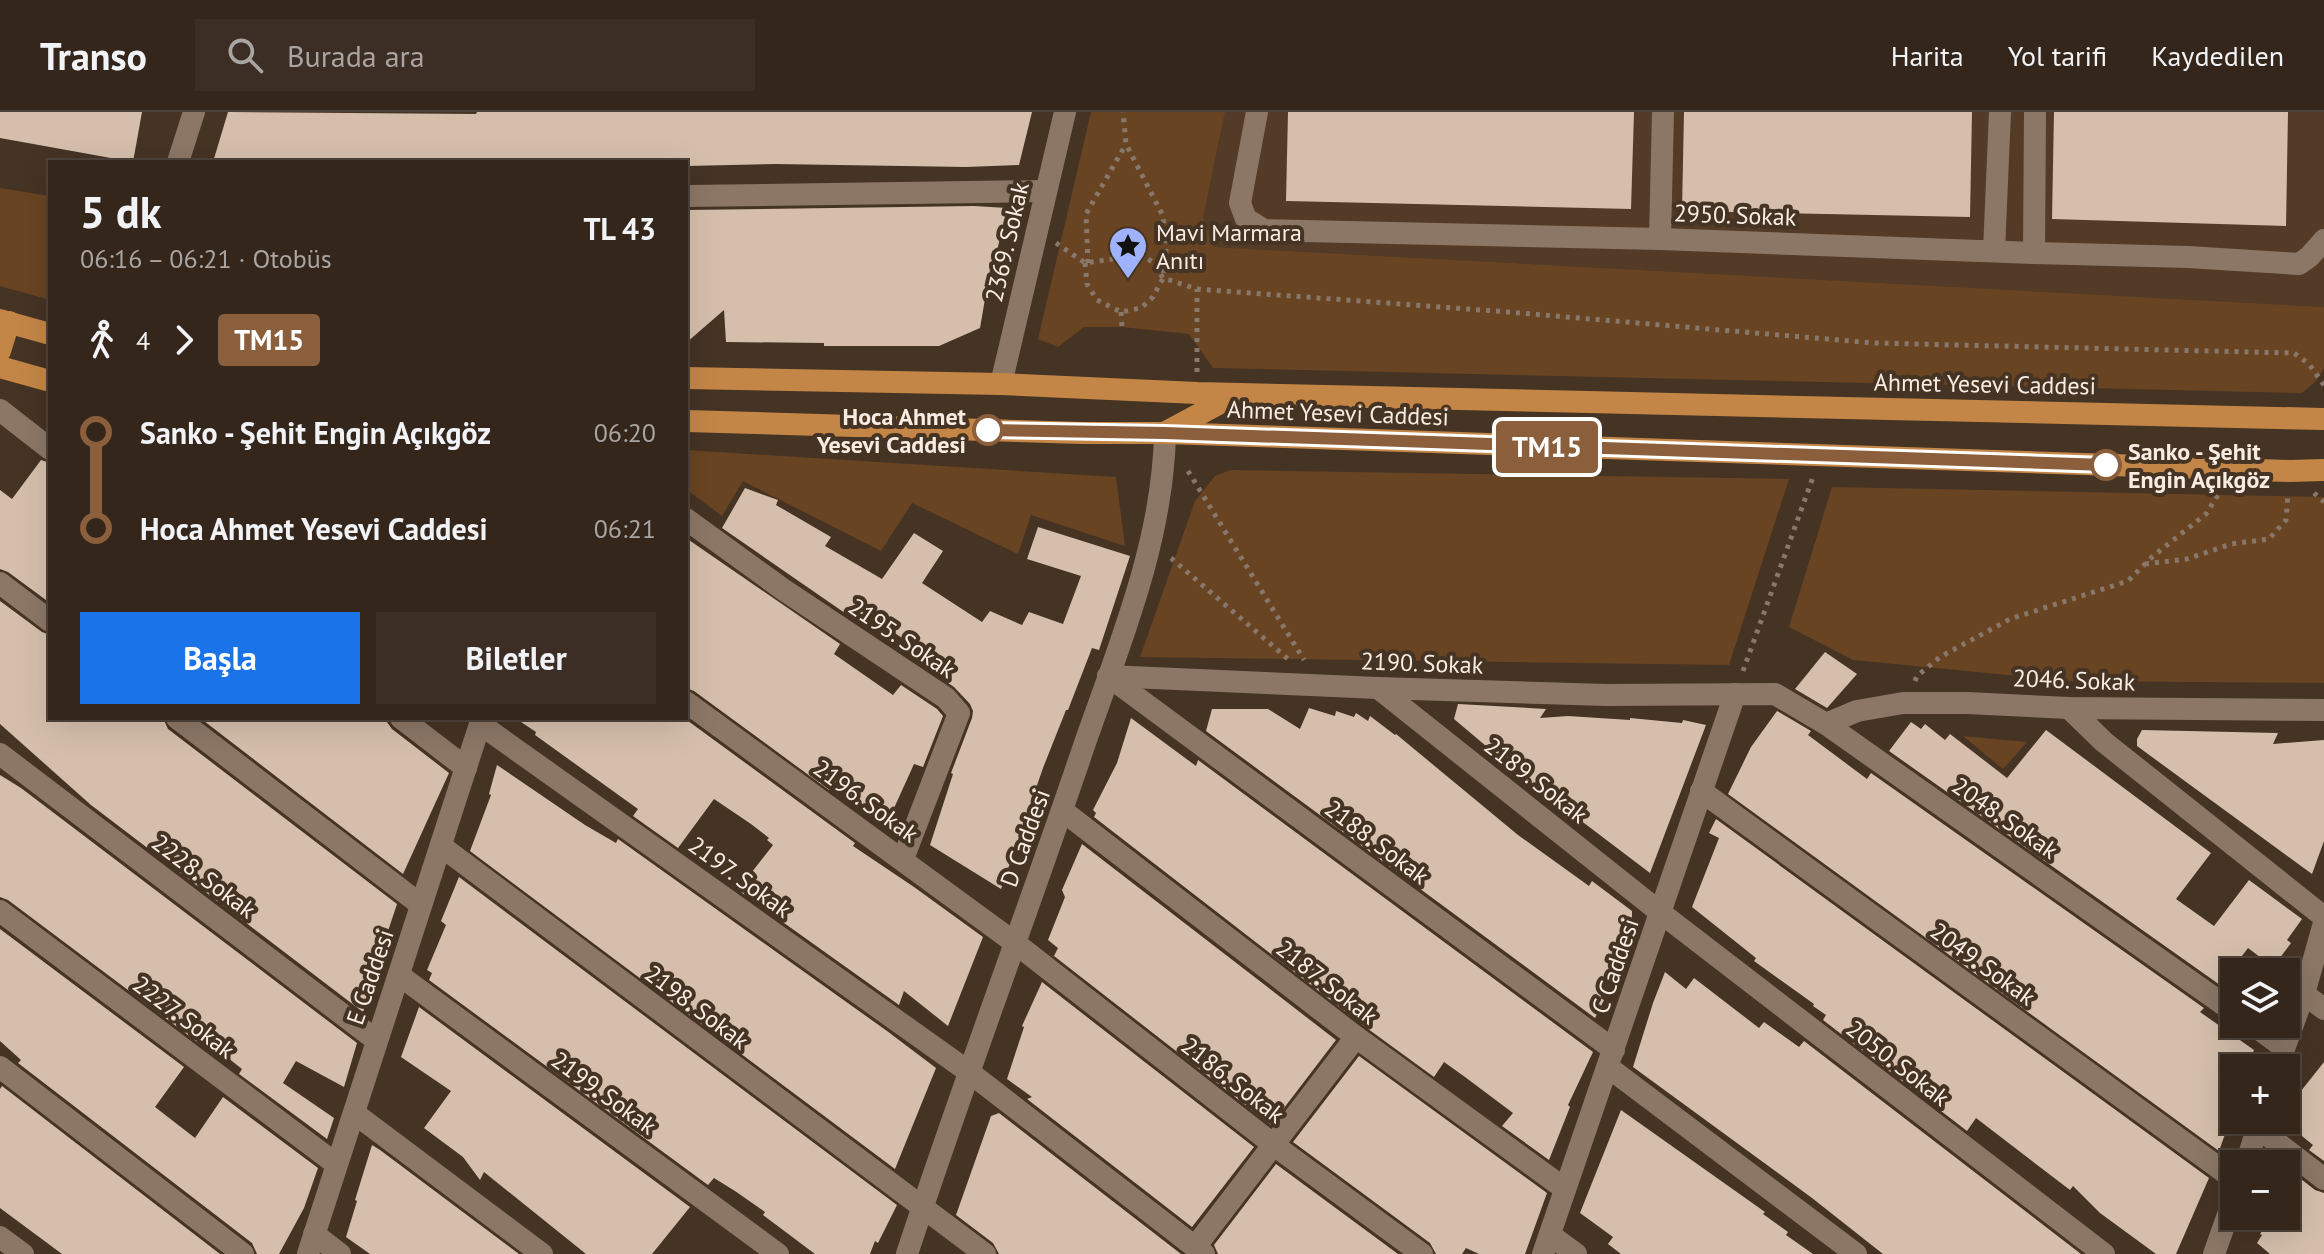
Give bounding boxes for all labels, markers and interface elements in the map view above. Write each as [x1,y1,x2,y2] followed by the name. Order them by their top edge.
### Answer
[195,19,755,91] search box
[40,31,147,80] text: Transo
[223,33,267,77] icon: search
[287,36,425,75] text: Burada ara
[1891,37,1964,74] text: Harita
[2008,37,2107,74] text: Yol tarifi
[2151,37,2284,74] text: Kaydedilen
[978,178,1036,305] street label: 2369. Sokak
[80,183,161,240] text: 5 dk
[1673,197,1797,233] street label: 2950. Sokak
[583,209,656,248] text: TL 43
[1156,217,1302,276] place label: Mavi Marmara Anıtı
[1107,225,1149,280] place icon: Mavi Marmara Anıtı
[80,242,332,275] text: 06:16 – 06:21 · Otobüs
[80,318,124,362] icon: walk
[162,318,206,362] icon: forward
[234,321,304,358] text: TM15
[136,324,150,357] text: 4
[1874,367,2096,401] street label: Ahmet Yesevi Caddesi
[1226,394,1450,432] street label: Ahmet Yesevi Caddesi
[816,401,967,460] place label: Hoca Ahmet Yesevi Caddesi
[140,413,491,452] text: Sanko - Şehit Engin Açıkgöz
[973,415,1003,445] marker: Hoca Ahmet Yesevi Caddesi
[594,416,656,449] text: 06:20
[1491,421,1603,473] line badge: TM15
[1512,428,1582,465] text: TM15
[2128,436,2270,495] place label: Sanko - Şehit Engin Açıkgöz
[2091,450,2121,480] marker: Sanko - Şehit Engin Açıkgöz
[140,509,487,548] text: Hoca Ahmet Yesevi Caddesi
[594,512,656,545] text: 06:21
[843,591,962,685] street label: 2195. Sokak
[80,612,360,704] button: Başla
[376,612,656,704] button: Biletler
[1360,645,1484,681] street label: 2190. Sokak
[2012,662,2136,698] street label: 2046. Sokak
[1478,730,1594,830] street label: 2189. Sokak
[807,752,925,850] street label: 2196. Sokak
[1946,770,2064,866] street label: 2048. Sokak
[993,785,1057,891] street label: D Caddesi
[1319,793,1436,892] street label: 2188. Sokak
[146,827,263,926] street label: 2228. Sokak
[682,829,798,925] street label: 2197. Sokak
[1584,914,1646,1018] street label: C Caddesi
[1924,915,2042,1013] street label: 2049. Sokak
[339,925,401,1029] street label: E Caddesi
[1270,933,1384,1031] street label: 2187. Sokak
[639,958,756,1057] street label: 2198. Sokak
[2220,958,2300,1230] map controls
[2220,958,2300,1038] button: layers
[127,969,242,1066] street label: 2227. Sokak
[1840,1013,1956,1113] street label: 2050. Sokak
[1175,1030,1291,1130] street label: 2186. Sokak
[545,1044,663,1142] street label: 2199. Sokak
[2220,1054,2300,1134] button: +
[2220,1150,2300,1230] button: −

